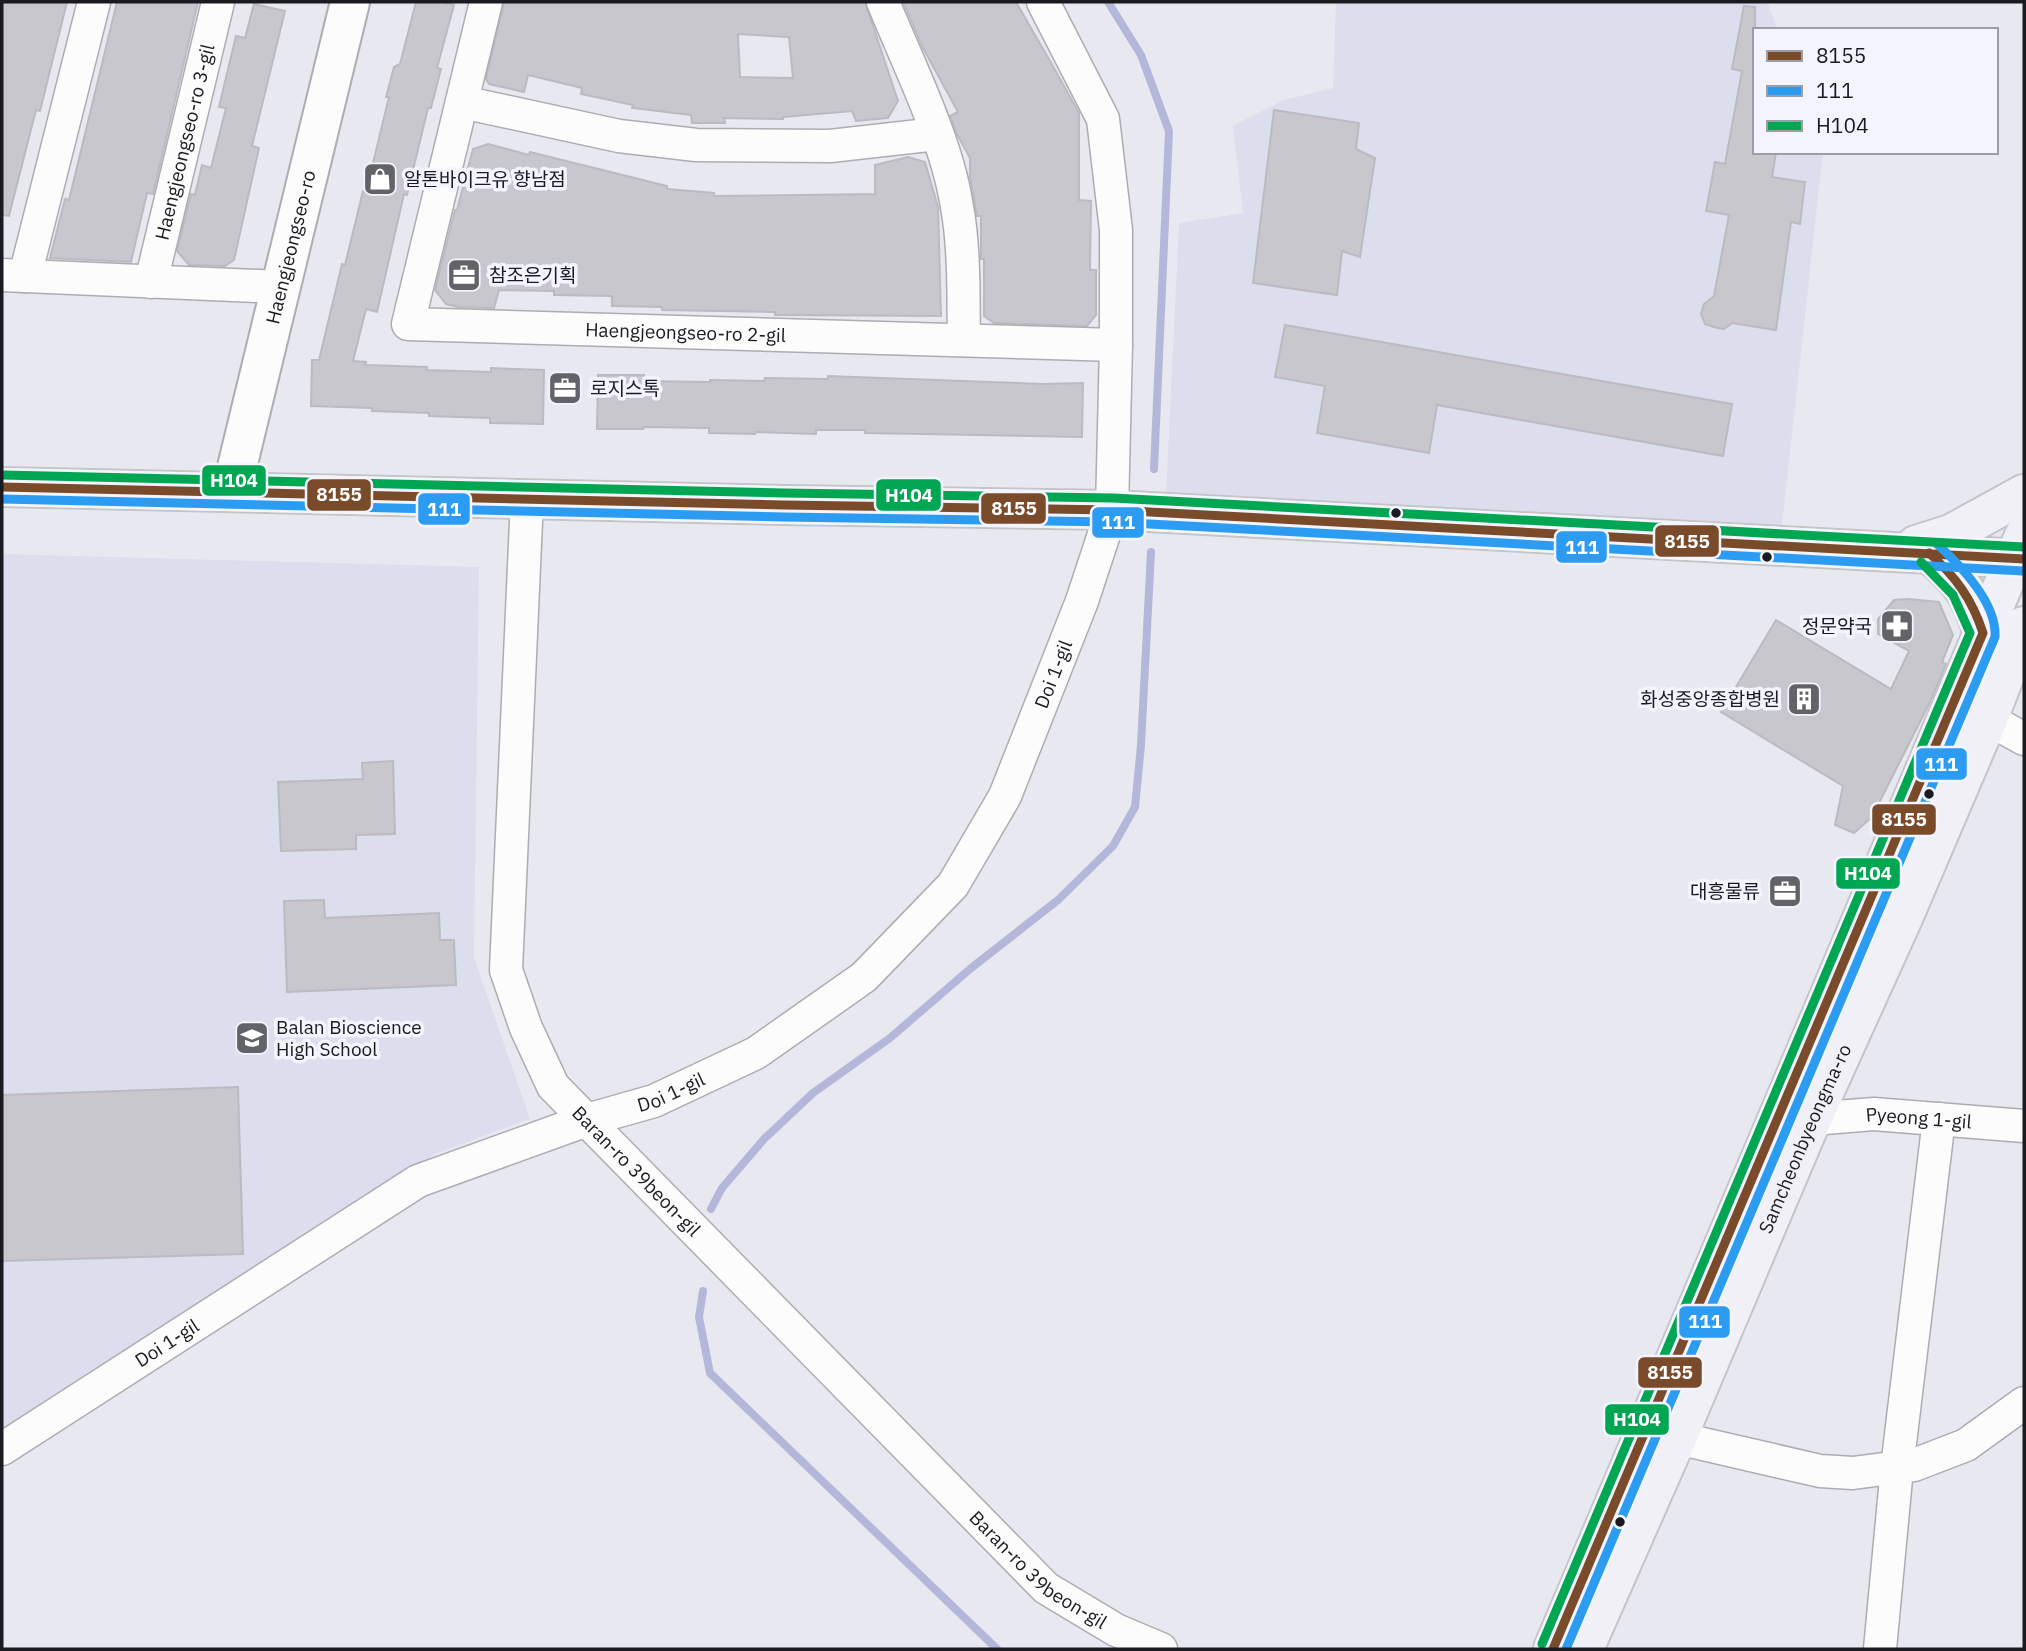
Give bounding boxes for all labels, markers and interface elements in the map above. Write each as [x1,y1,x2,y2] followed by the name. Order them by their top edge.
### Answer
[1753,28,1998,154] legend
[149,41,220,242] street label: Haengjeongseo-ro 3-gil
[1816,41,1866,69] text: 8155
[1816,76,1854,104] text: 111
[1816,111,1869,139] text: H104
[361,160,399,198] shop icon: 알톤바이크유 향남점
[404,167,566,191] place label: 알톤바이크유 향남점
[260,168,321,326] street label: Haengjeongseo-ro
[445,256,483,294] office icon: 참조은기획
[489,263,576,287] place label: 참조은기획
[585,317,786,347] street label: Haengjeongseo-ro 2-gil
[546,369,584,407] office icon: 로지스톡
[590,376,660,400] place label: 로지스톡
[201,464,267,497] line badge: H104
[210,468,258,492] text: H104
[306,478,372,512] line badge: 8155
[875,478,942,512] line badge: H104
[316,482,362,506] text: 8155
[885,483,933,507] text: H104
[417,492,471,526] line badge: 111
[980,492,1047,525] line badge: 8155
[991,496,1037,520] text: 8155
[427,497,462,521] text: 111
[1091,506,1145,539] line badge: 111
[1389,506,1403,520] unlabelled marker
[1101,510,1136,534] text: 111
[1654,524,1720,558] line badge: 8155
[1664,529,1710,553] text: 8155
[1555,530,1608,564] line badge: 111
[1565,535,1600,559] text: 111
[1760,550,1774,564] unlabelled marker
[1878,607,1916,645] pharmacy icon: 정문약국
[1802,614,1872,638] place label: 정문약국
[1029,636,1077,712] street label: Doi 1-gil
[1785,680,1823,718] building icon: 화성중앙종합병원
[1640,687,1780,711] place label: 화성중앙종합병원
[1915,747,1968,781] line badge: 111
[1924,752,1959,776] text: 111
[1922,787,1936,801] unlabelled marker
[1871,803,1937,836] line badge: 8155
[1881,807,1927,831] text: 8155
[1835,857,1901,890] line badge: H104
[1844,861,1892,885] text: H104
[1766,872,1804,910] office icon: 대흥물류
[1690,879,1760,903] place label: 대흥물류
[276,1015,422,1061] place label: Balan Bioscience High School
[233,1019,271,1057] school or university icon: Balan Bioscience High School
[1753,1040,1856,1237] street label: Samcheonbyeongma-ro
[634,1067,709,1117] street label: Doi 1-gil
[567,1101,706,1241] street label: Baran-ro 39beon-gil
[1865,1102,1973,1134] street label: Pyeong 1-gil
[1678,1305,1731,1339] line badge: 111
[1688,1309,1723,1333] text: 111
[130,1313,203,1372] street label: Doi 1-gil
[1637,1356,1703,1389] line badge: 8155
[1647,1360,1693,1384] text: 8155
[1604,1403,1670,1436] line badge: H104
[1613,1407,1661,1431] text: H104
[965,1505,1112,1634] street label: Baran-ro 39beon-gil
[1613,1515,1627,1529] unlabelled marker

